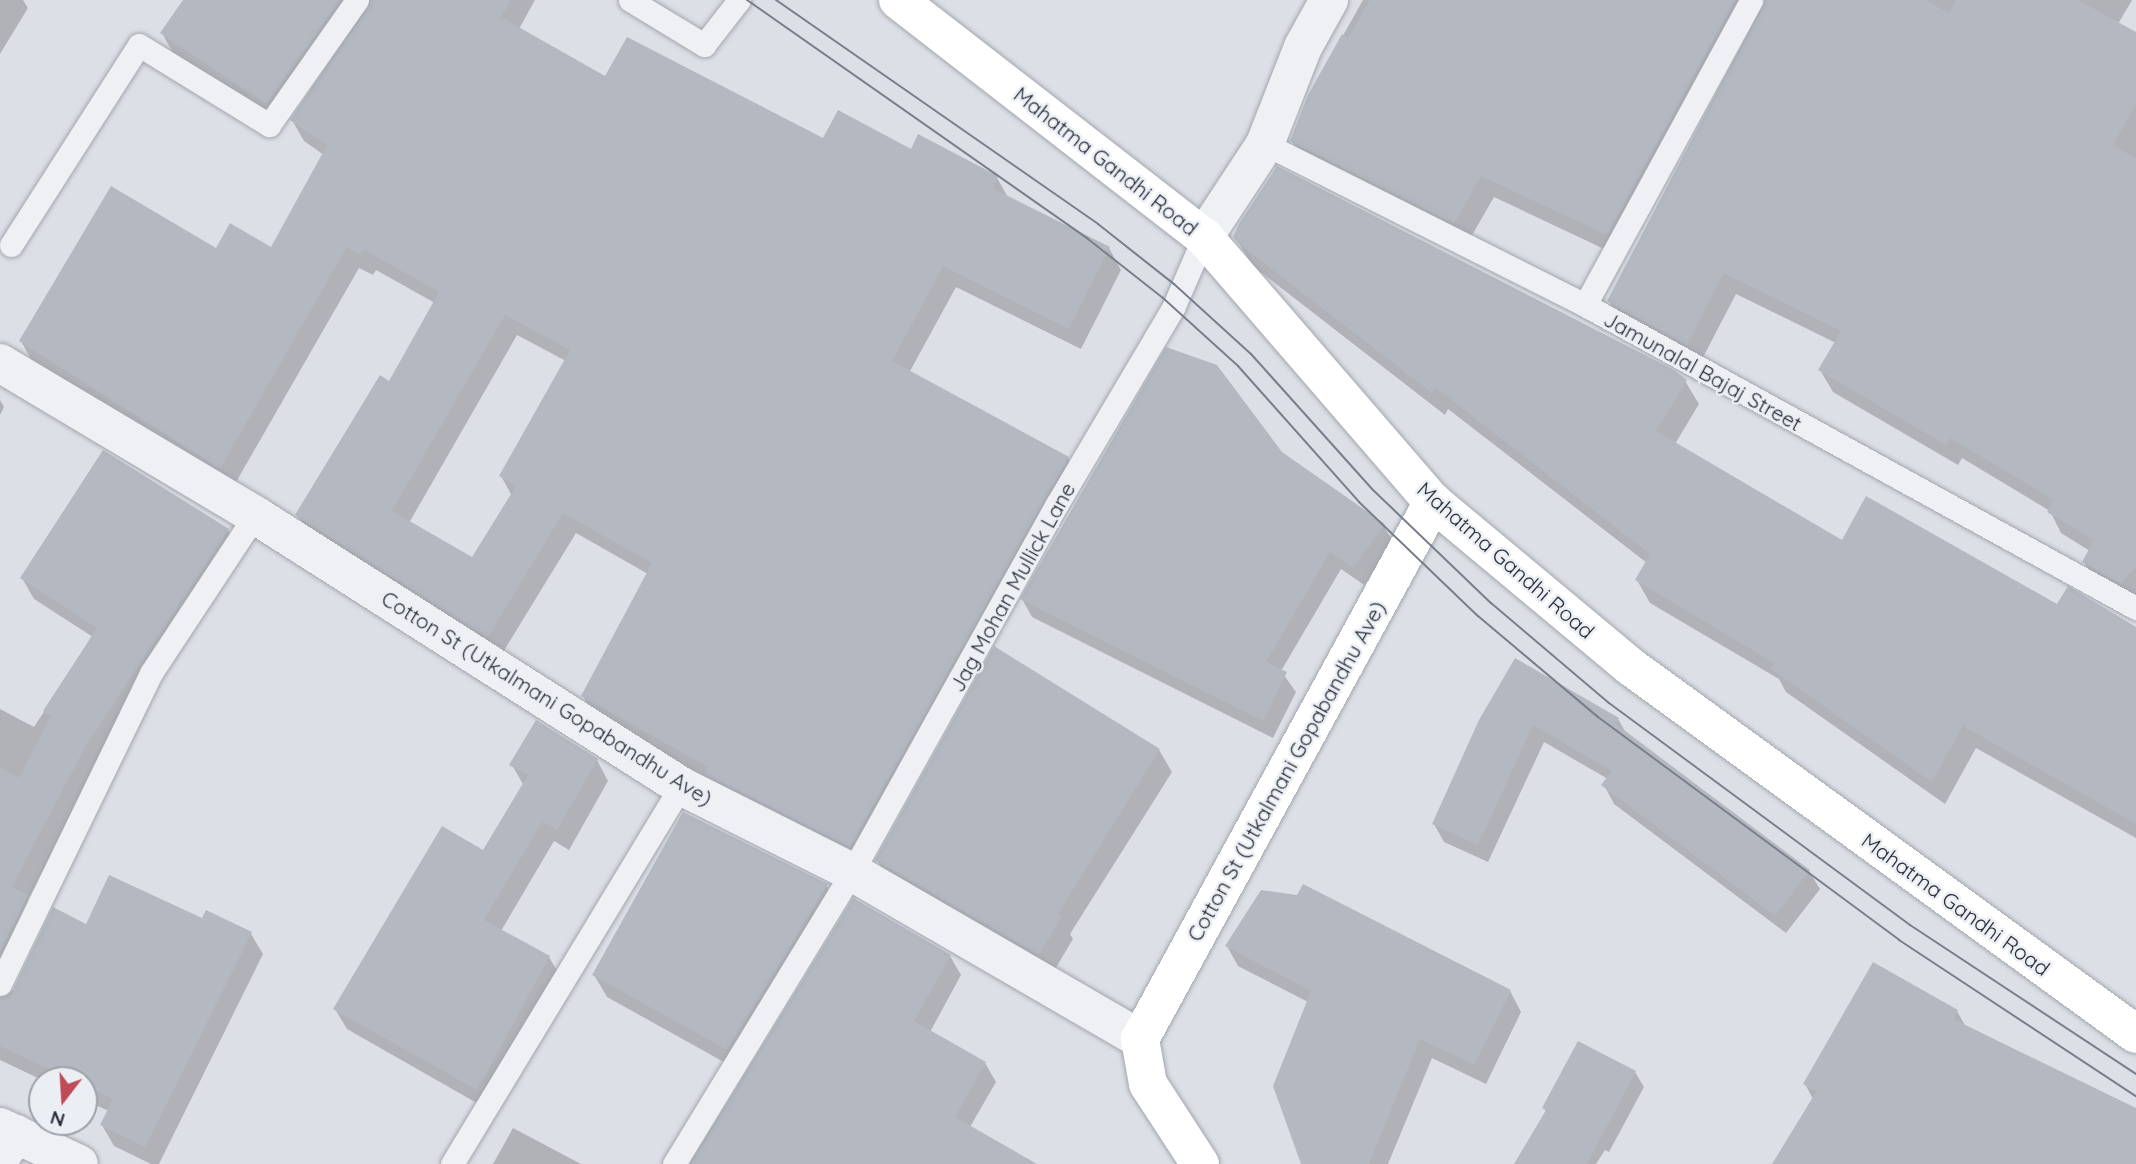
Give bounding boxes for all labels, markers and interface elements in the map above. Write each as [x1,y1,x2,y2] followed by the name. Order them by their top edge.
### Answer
[1009,81,1203,241] street label: Mahatma Gandhi Road
[1600,306,1806,436] street label: Jamunalal Bajaj Street
[1412,476,1600,644] street label: Mahatma Gandhi Road
[944,478,1080,696] street label: Jag Mohan Mullick Lane
[377,585,717,811] street label: Cotton St (Utkalmani Gopabandhu Ave)
[1182,597,1390,945] street label: Cotton St (Utkalmani Gopabandhu Ave)
[1857,827,2055,981] street label: Mahatma Gandhi Road
[28,1066,98,1136] north arrow
[47,1106,68,1133] text: N

